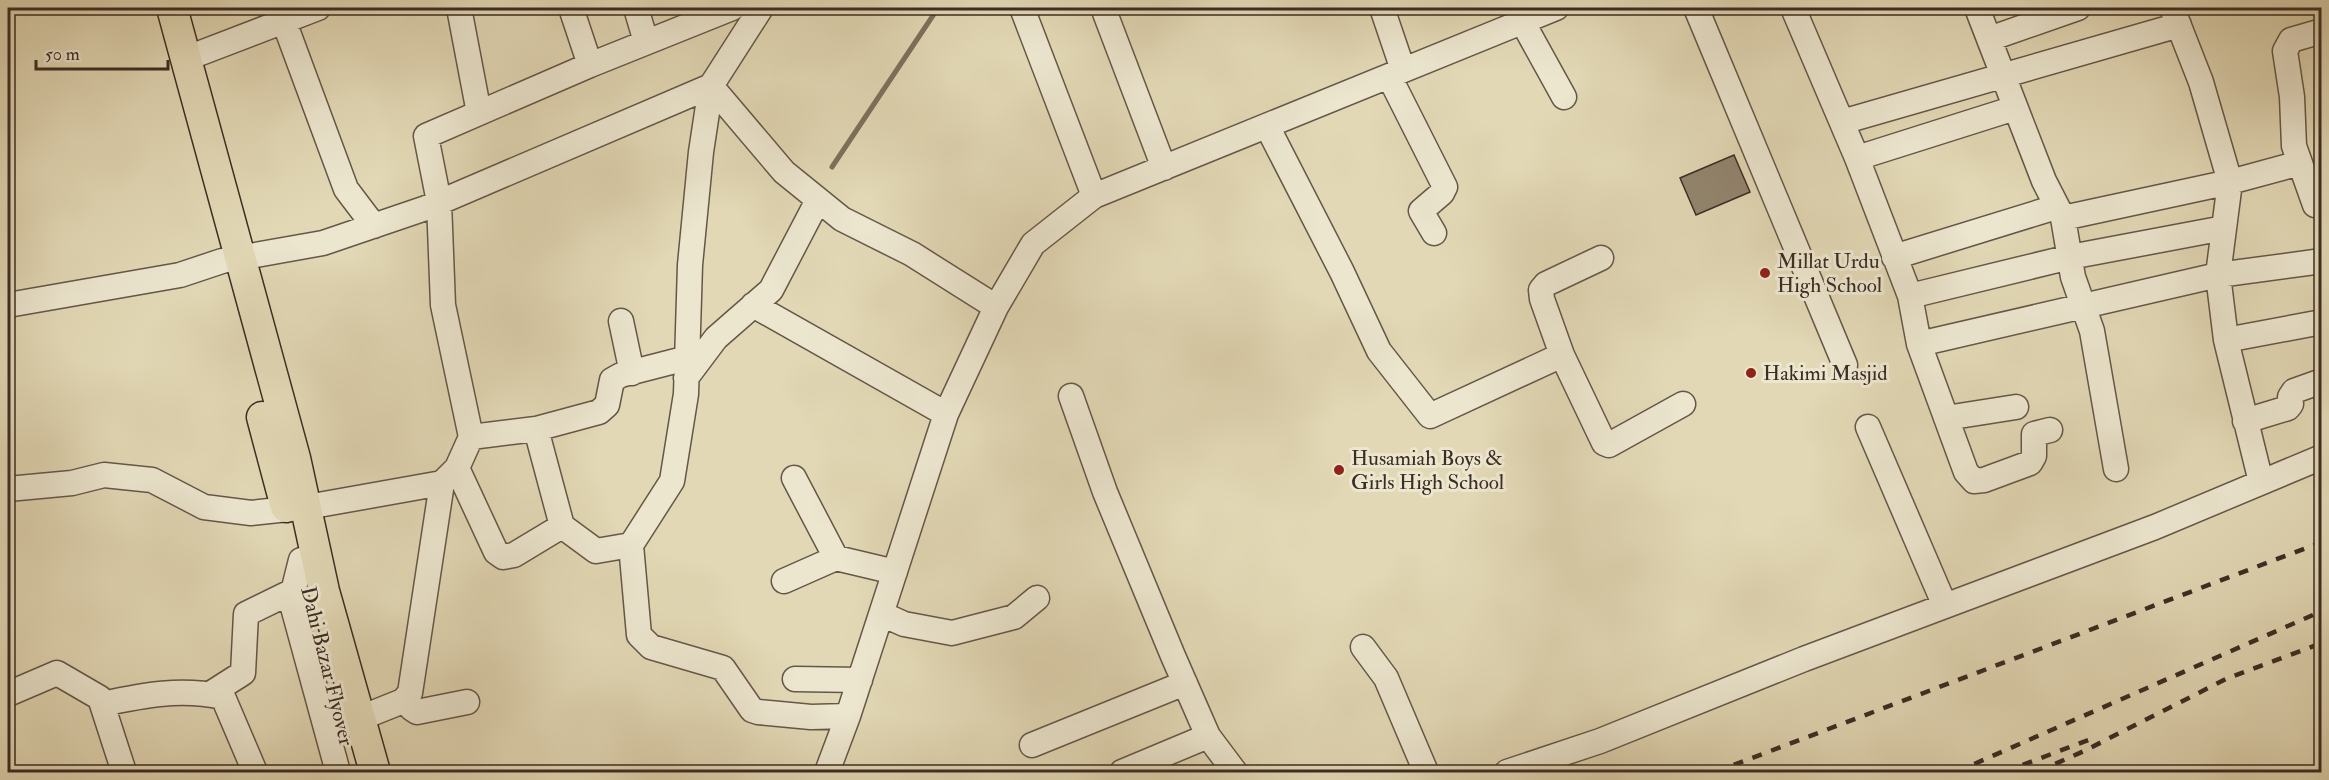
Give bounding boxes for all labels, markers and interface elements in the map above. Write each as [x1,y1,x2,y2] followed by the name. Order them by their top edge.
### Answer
[36,33,168,71] scale bar
[45,43,80,66] text: 50 m
[1777,248,1883,299] place label: Millat Urdu High School
[1758,266,1772,280] marker: Millat Urdu High School
[1763,360,1888,387] place label: Hakimi Masjid
[1744,366,1758,380] marker: Hakimi Masjid
[1351,445,1505,496] place label: Husamiah Boys & Girls High School
[1332,463,1346,477] marker: Husamiah Boys & Girls High School
[294,584,360,749] street label: Dahi Bazar Flyover

